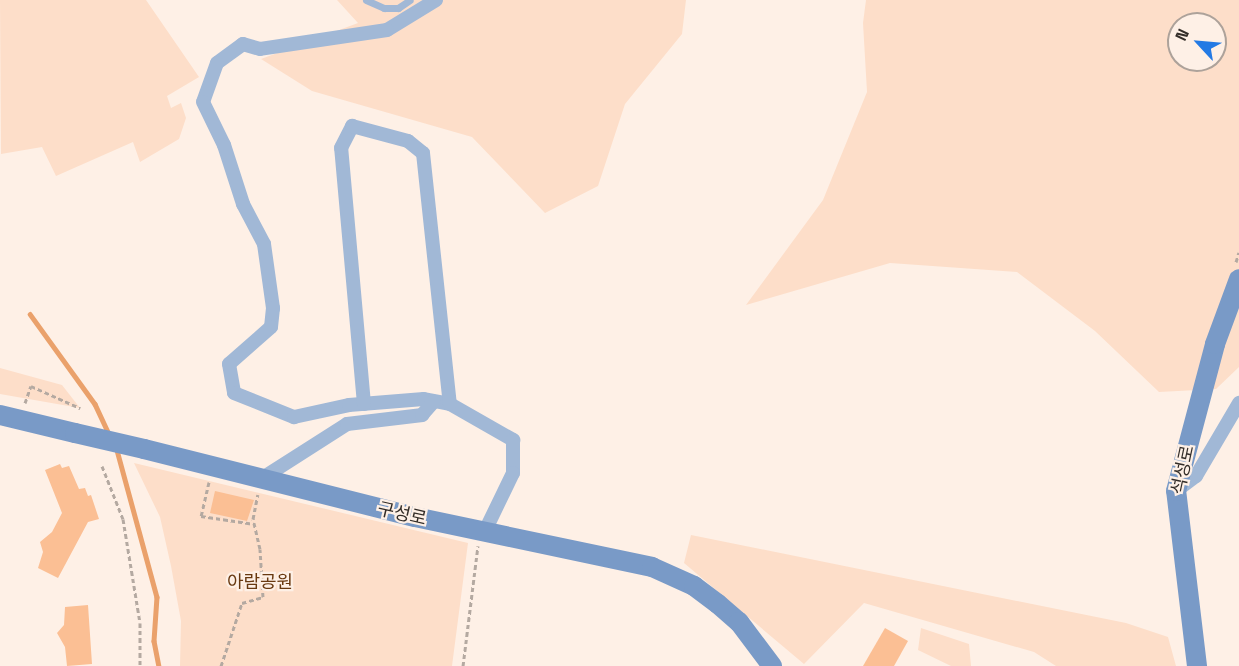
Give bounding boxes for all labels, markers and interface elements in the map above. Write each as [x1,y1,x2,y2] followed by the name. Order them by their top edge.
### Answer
[1167,12,1227,72] north arrow
[1170,25,1194,44] text: N
[1167,443,1199,497] street label: 석성로
[375,498,429,530] street label: 구성로
[227,571,293,593] park label: 아람공원

